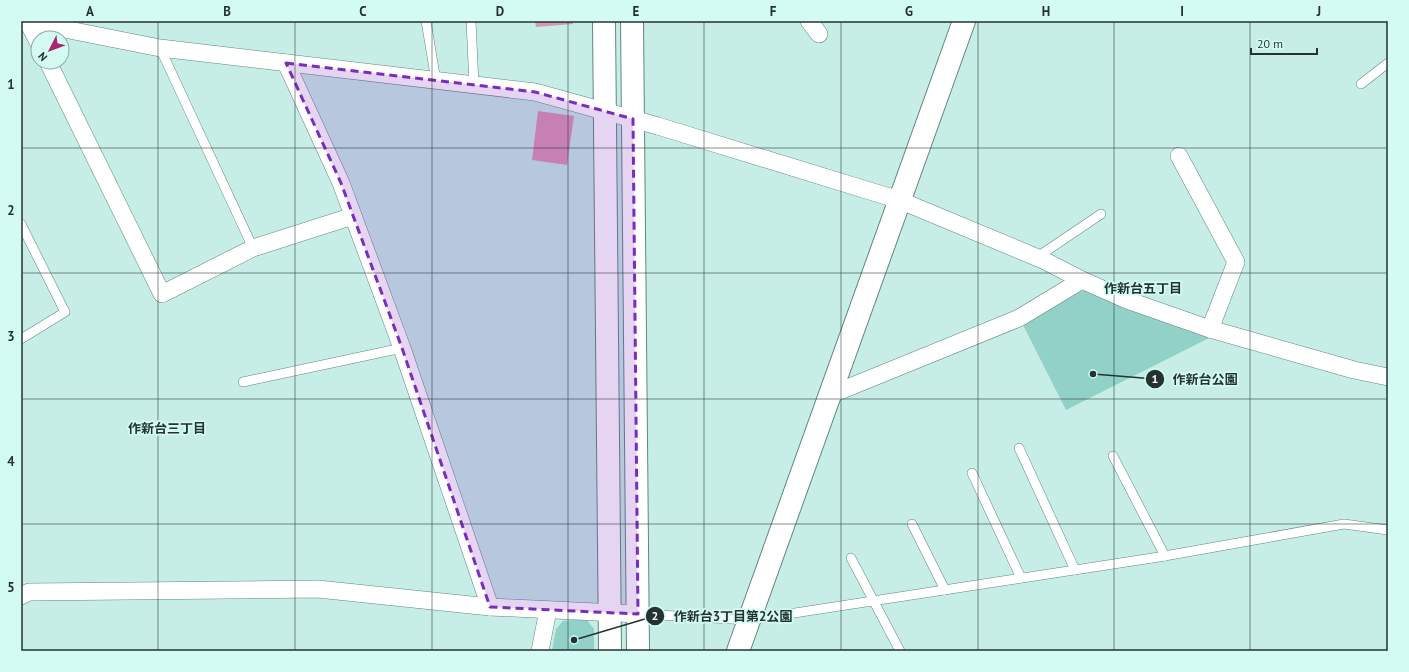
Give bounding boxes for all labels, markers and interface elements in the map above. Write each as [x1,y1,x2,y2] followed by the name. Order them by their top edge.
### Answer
[86,3,94,20] text: A
[223,3,231,20] text: B
[359,3,367,20] text: C
[496,3,504,20] text: D
[633,3,640,20] text: E
[770,3,777,20] text: F
[905,3,913,20] text: G
[1042,3,1050,20] text: H
[1180,3,1184,20] text: I
[1316,3,1321,20] text: J
[30,30,70,70] north arrow
[1251,30,1317,56] scale bar
[1257,36,1283,51] text: 20 m
[35,49,50,64] text: N
[7,76,15,93] text: 1
[7,202,15,219] text: 2
[1104,280,1182,297] district label: 作新台五丁目
[7,328,15,345] text: 3
[1145,367,1246,392] callout: 作新台公園
[1152,371,1158,386] text: 1
[1172,371,1238,388] text: 作新台公園
[128,420,206,437] district label: 作新台三丁目
[7,453,15,470] text: 4
[7,579,15,596] text: 5
[645,604,800,629] callout: 作新台3丁目第2公園
[652,608,658,623] text: 2
[674,608,792,625] text: 作新台3丁目第2公園

